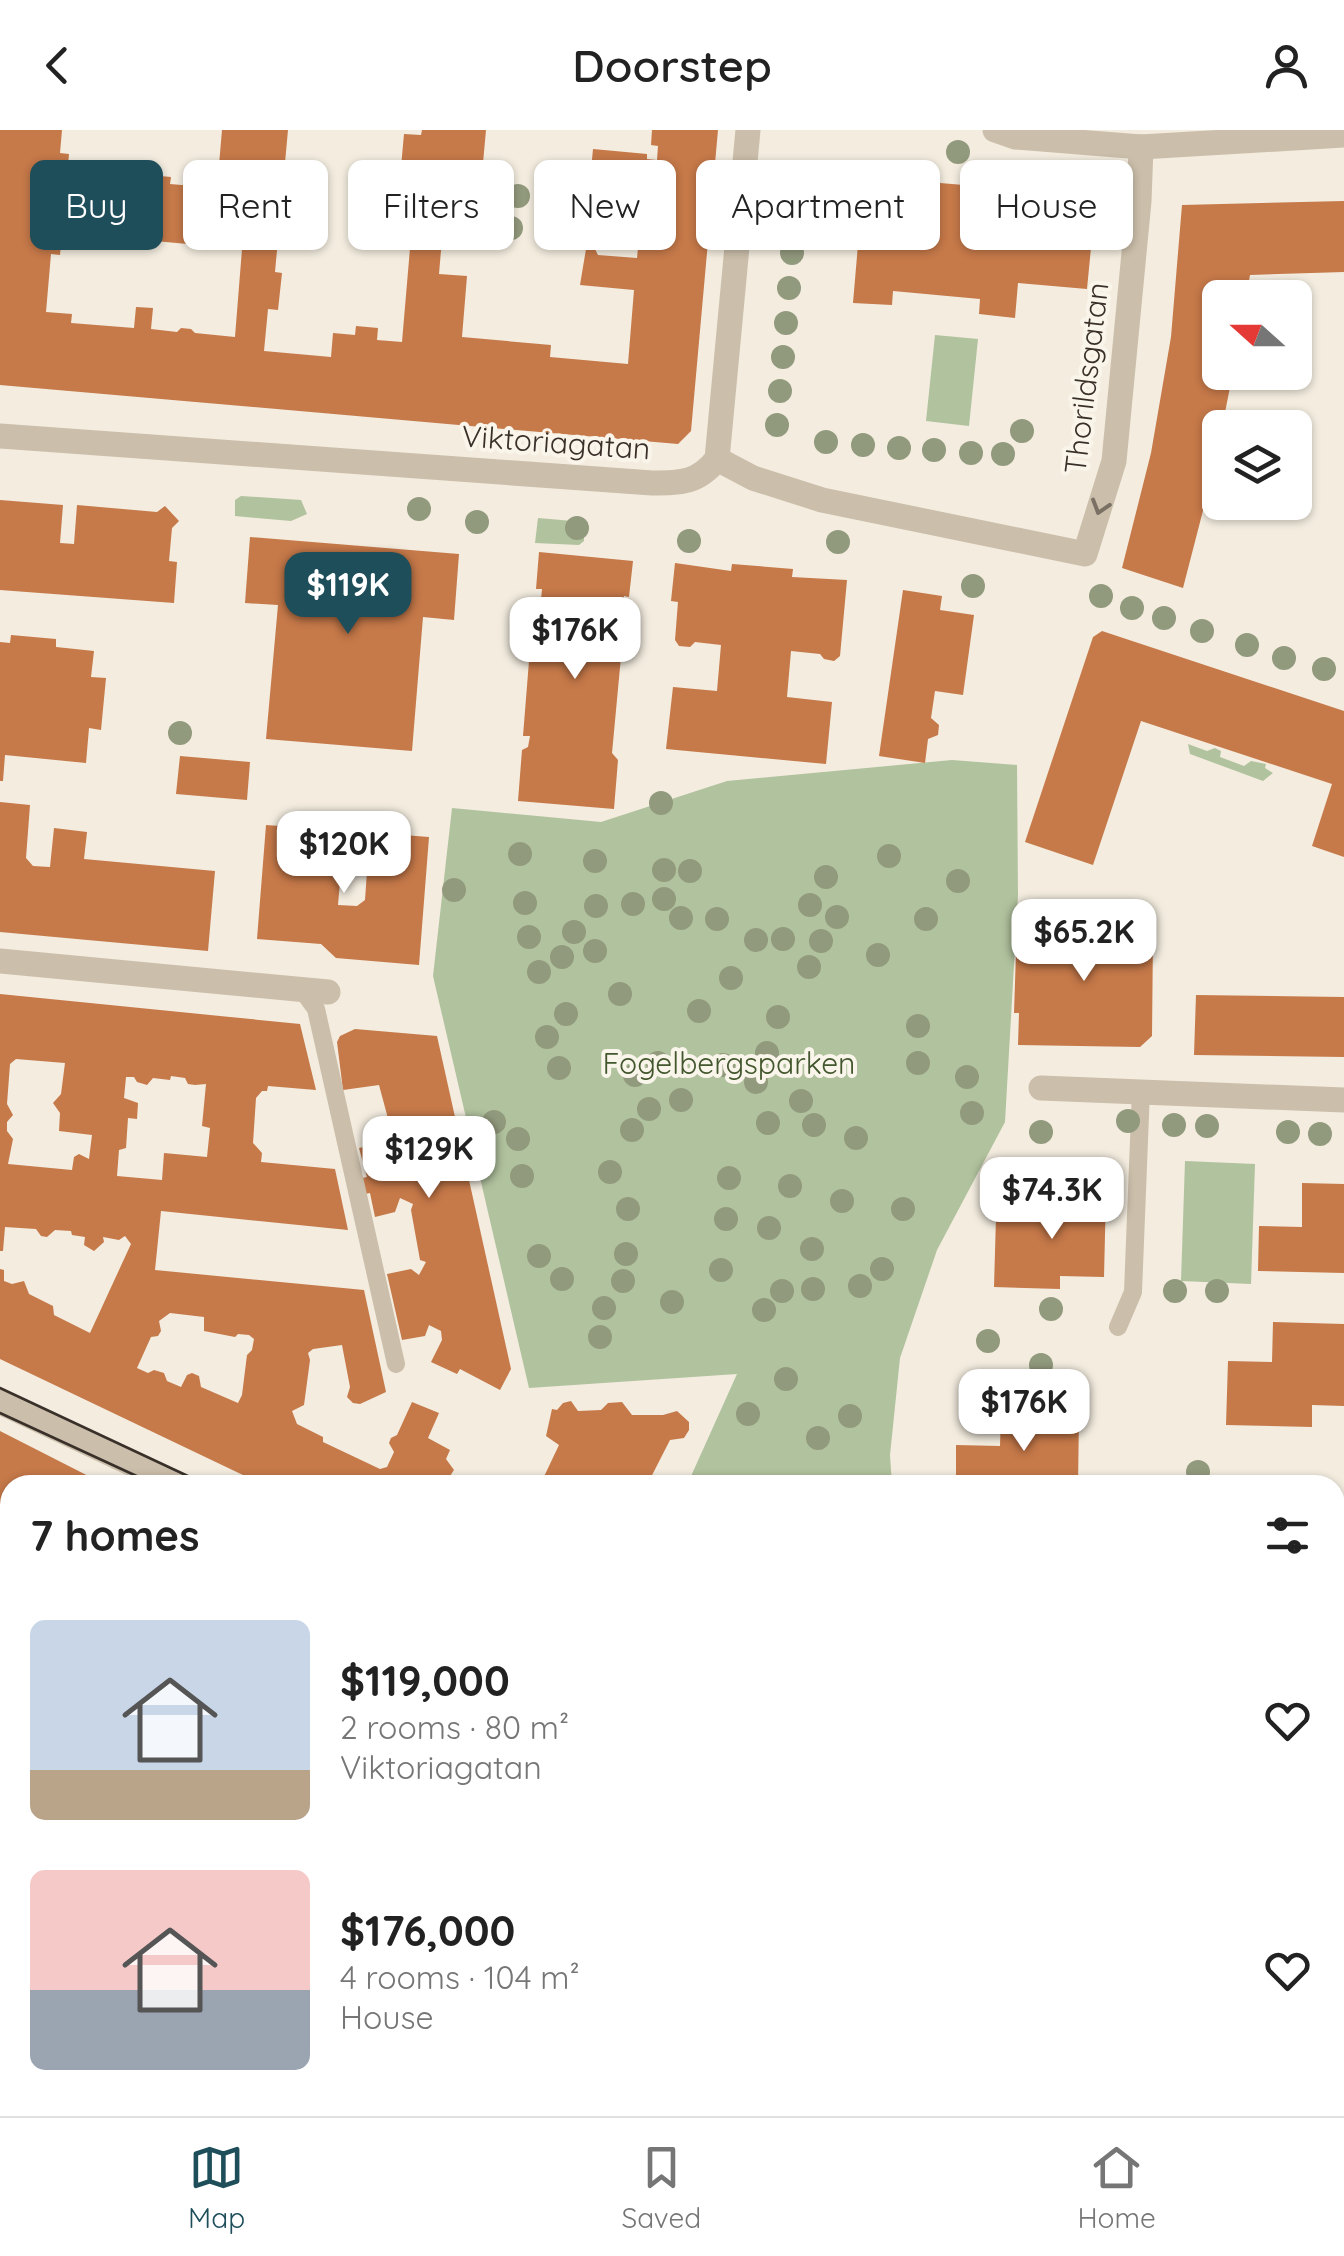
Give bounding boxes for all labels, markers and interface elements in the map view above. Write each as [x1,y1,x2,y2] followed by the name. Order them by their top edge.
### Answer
[572,37,772,93] text: Doorstep
[30,38,85,93] icon: back
[1259,38,1314,93] icon: person
[30,160,163,250] chip: Buy
[183,160,328,250] chip: Rent
[348,160,514,250] chip: Filters
[534,160,676,250] chip: New
[696,160,940,250] chip: Apartment
[960,160,1133,250] chip: House
[1055,280,1117,476] street label: Thorildsgatan
[1202,280,1312,390] north arrow
[1202,280,1312,520] map controls
[1202,410,1312,520] button: layers
[460,416,652,468] street label: Viktoriagatan
[1091,498,1111,515] one-way arrow
[278,552,418,637] pin: $119K
[306,564,390,604] text: $119K
[505,597,645,682] pin: $176K
[532,609,618,649] text: $176K
[274,811,414,896] pin: $120K
[299,823,389,863] text: $120K
[1003,899,1165,984] pin: $65.2K
[1033,911,1135,951] text: $65.2K
[603,1044,855,1082] park label: Fogelbergsparken
[359,1116,499,1201] pin: $129K
[385,1128,473,1168] text: $129K
[971,1157,1133,1242] pin: $74.3K
[1002,1169,1102,1209] text: $74.3K
[954,1369,1094,1454] pin: $176K
[981,1381,1067,1421] text: $176K
[1260,1508,1315,1563] icon: filters
[30,1509,199,1562] text: 7 homes
[340,1654,510,1707] text: $119,000
[110,1660,230,1780] icon: home
[1260,1693,1315,1748] icon: heart
[340,1707,569,1747] text: 2 rooms · 80 m²
[340,1747,542,1787] text: Viktoriagatan
[340,1904,515,1957] text: $176,000
[110,1910,230,2030] icon: home
[1260,1943,1315,1998] icon: heart
[340,1957,580,1997] text: 4 rooms · 104 m²
[340,1997,434,2037] text: House
[188,2140,245,2235] tab: Map
[621,2140,701,2235] tab: Saved
[1077,2140,1156,2235] tab: Home

